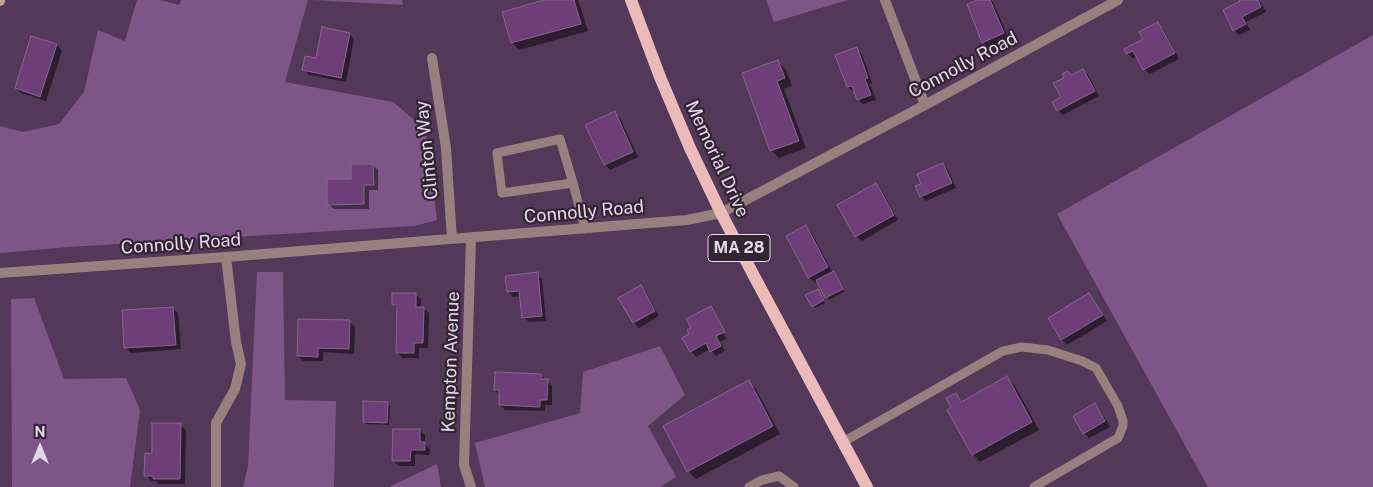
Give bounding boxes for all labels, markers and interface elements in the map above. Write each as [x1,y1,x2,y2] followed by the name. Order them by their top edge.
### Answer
[905,27,1021,103] street label: Connolly Road
[681,97,753,221] street label: Memorial Drive
[411,99,443,201] street label: Clinton Way
[523,196,645,228] street label: Connolly Road
[120,229,242,259] street label: Connolly Road
[708,234,770,262] road number: MA 28
[438,291,464,433] street label: Kempton Avenue
[15,422,65,472] north arrow
[35,424,45,440] text: N

